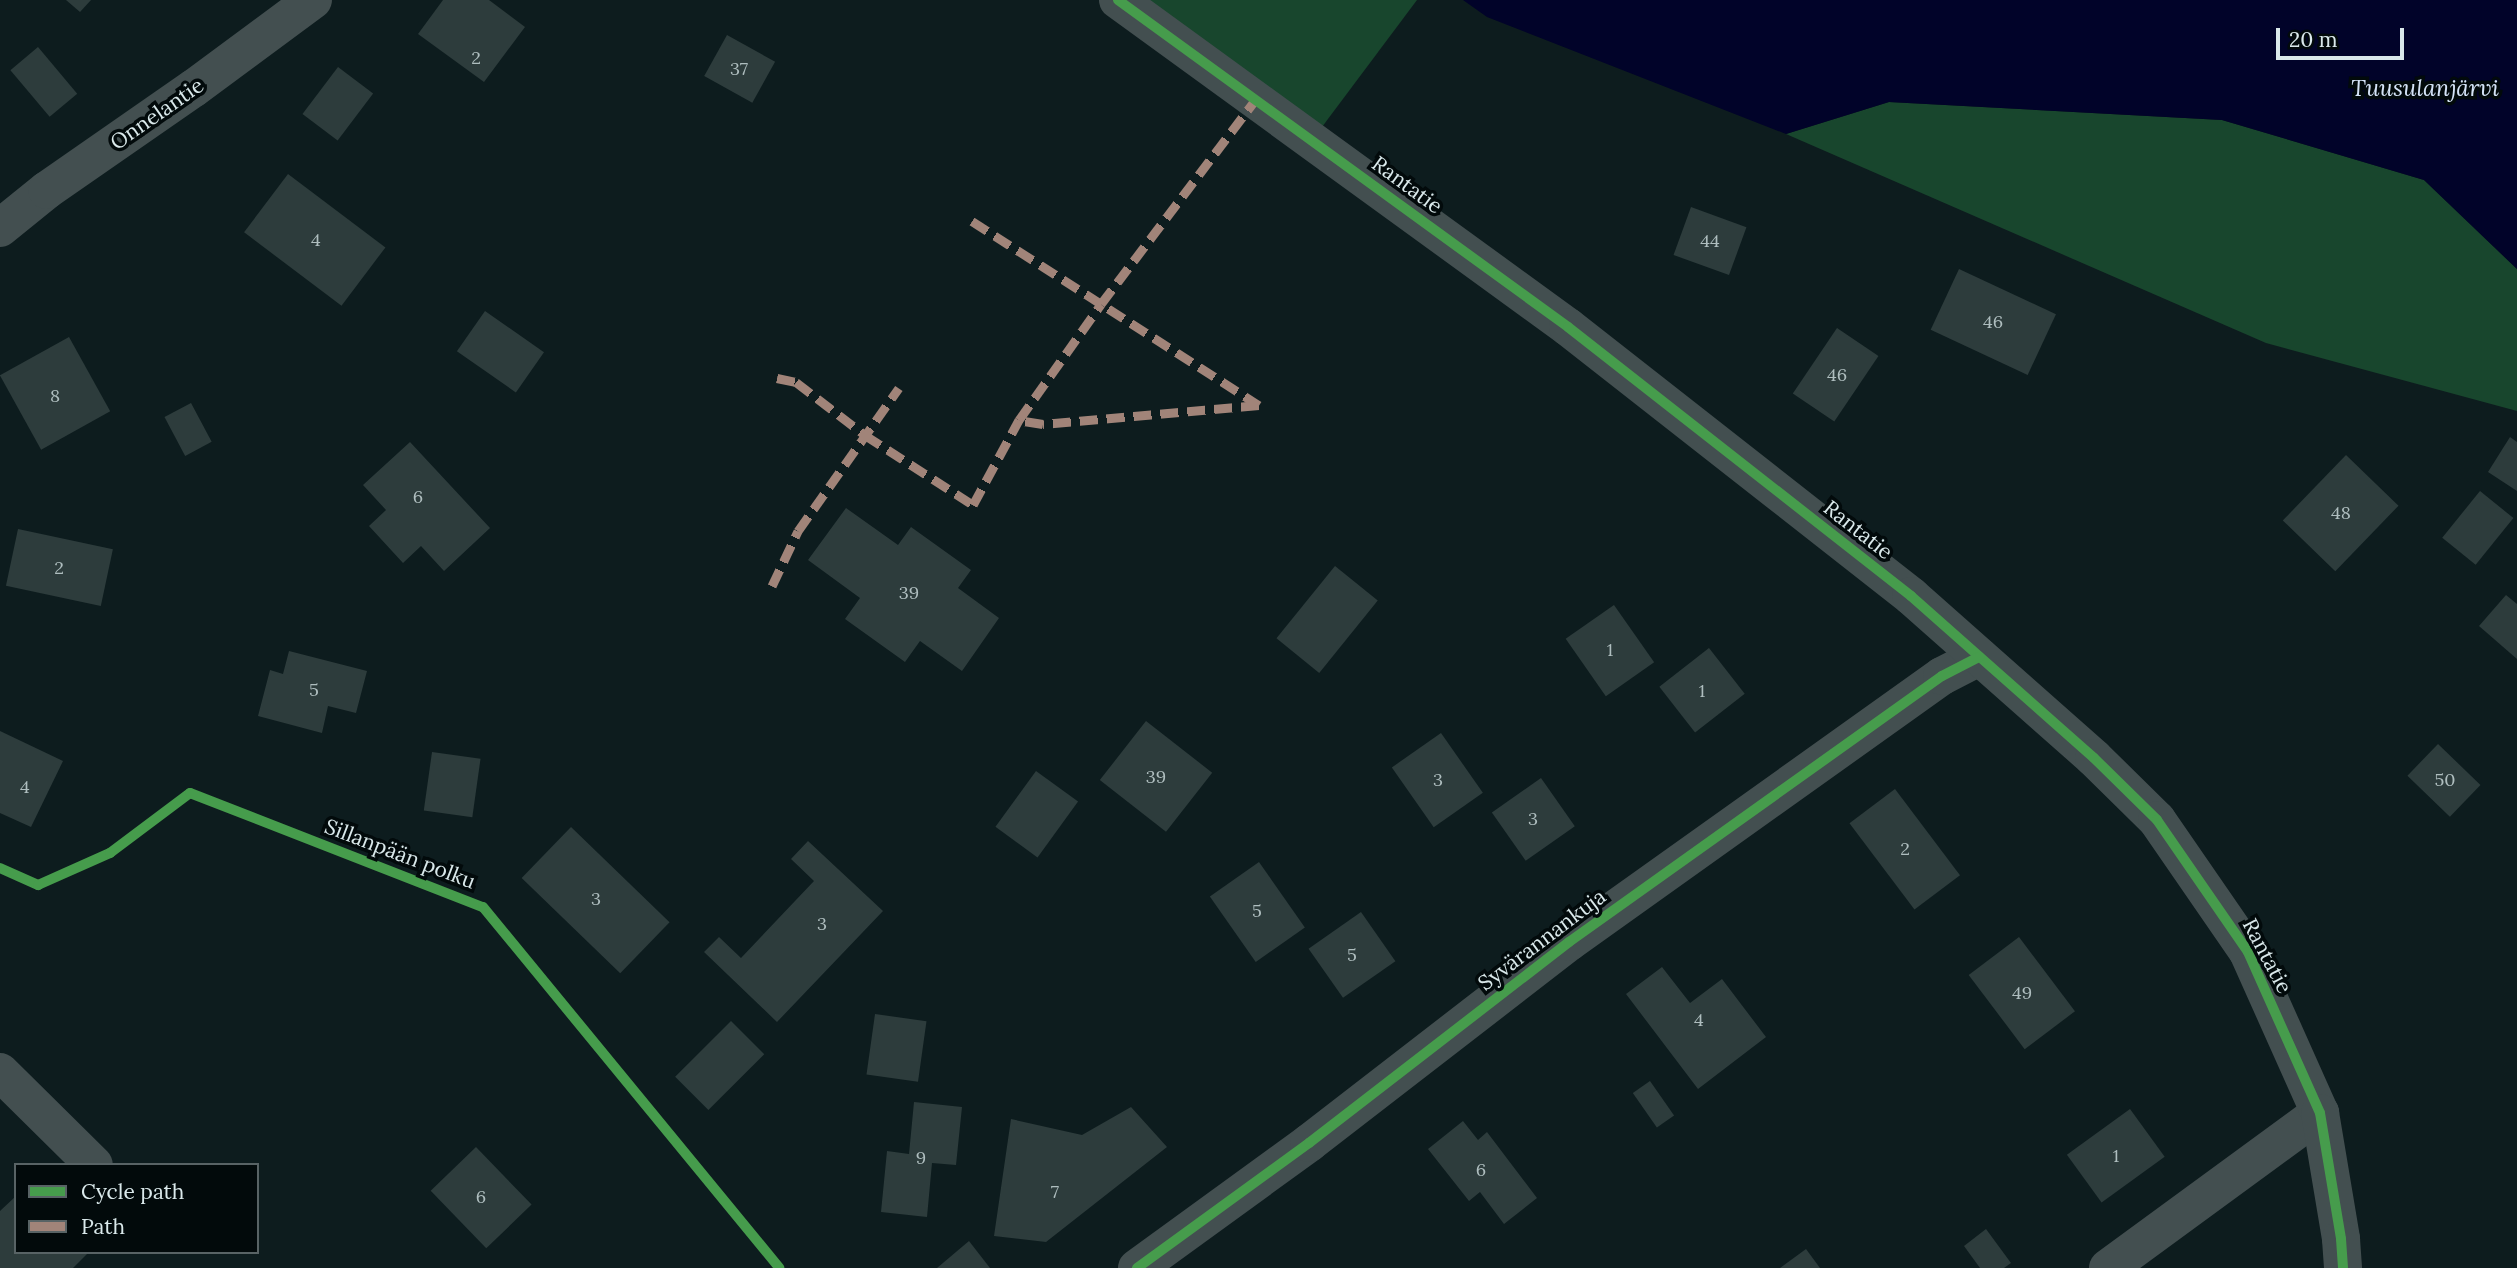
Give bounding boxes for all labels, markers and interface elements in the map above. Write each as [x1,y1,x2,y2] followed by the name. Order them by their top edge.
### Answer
[2279,14,2407,58] scale bar
[2289,26,2338,53] text: 20 m
[471,47,481,69] house number: 2
[730,58,748,80] house number: 37
[106,73,208,155] street label: Onnelantie
[2351,74,2499,102] water label: Tuusulanjärvi
[1367,151,1447,219] street label: Rantatie
[311,229,321,251] house number: 4
[1700,230,1720,252] house number: 44
[1983,311,2003,333] house number: 46
[1827,364,1847,386] house number: 46
[50,385,60,407] house number: 8
[413,486,423,508] house number: 6
[1818,495,1898,565] street label: Rantatie
[2331,502,2351,524] house number: 48
[54,557,64,579] house number: 2
[899,582,919,604] house number: 39
[1607,639,1613,661] house number: 1
[309,679,319,701] house number: 5
[1699,680,1705,702] house number: 1
[1146,766,1166,788] house number: 39
[1433,769,1443,791] house number: 3
[2435,769,2455,791] house number: 50
[20,776,30,798] house number: 4
[1528,808,1538,830] house number: 3
[321,814,479,894] street label: Sillanpään polku
[1900,838,1910,860] house number: 2
[1473,884,1611,996] street label: Syvärannankuja
[591,888,601,910] house number: 3
[1252,900,1262,922] house number: 5
[817,913,827,935] house number: 3
[2237,914,2297,998] street label: Rantatie
[1347,944,1357,966] house number: 5
[2012,982,2032,1004] house number: 49
[1694,1009,1704,1031] house number: 4
[2113,1145,2119,1167] house number: 1
[916,1147,926,1169] house number: 9
[1476,1159,1486,1181] house number: 6
[14,1163,259,1254] legend
[81,1178,184,1205] text: Cycle path
[1051,1181,1059,1203] house number: 7
[476,1186,486,1208] house number: 6
[81,1213,125,1240] text: Path

